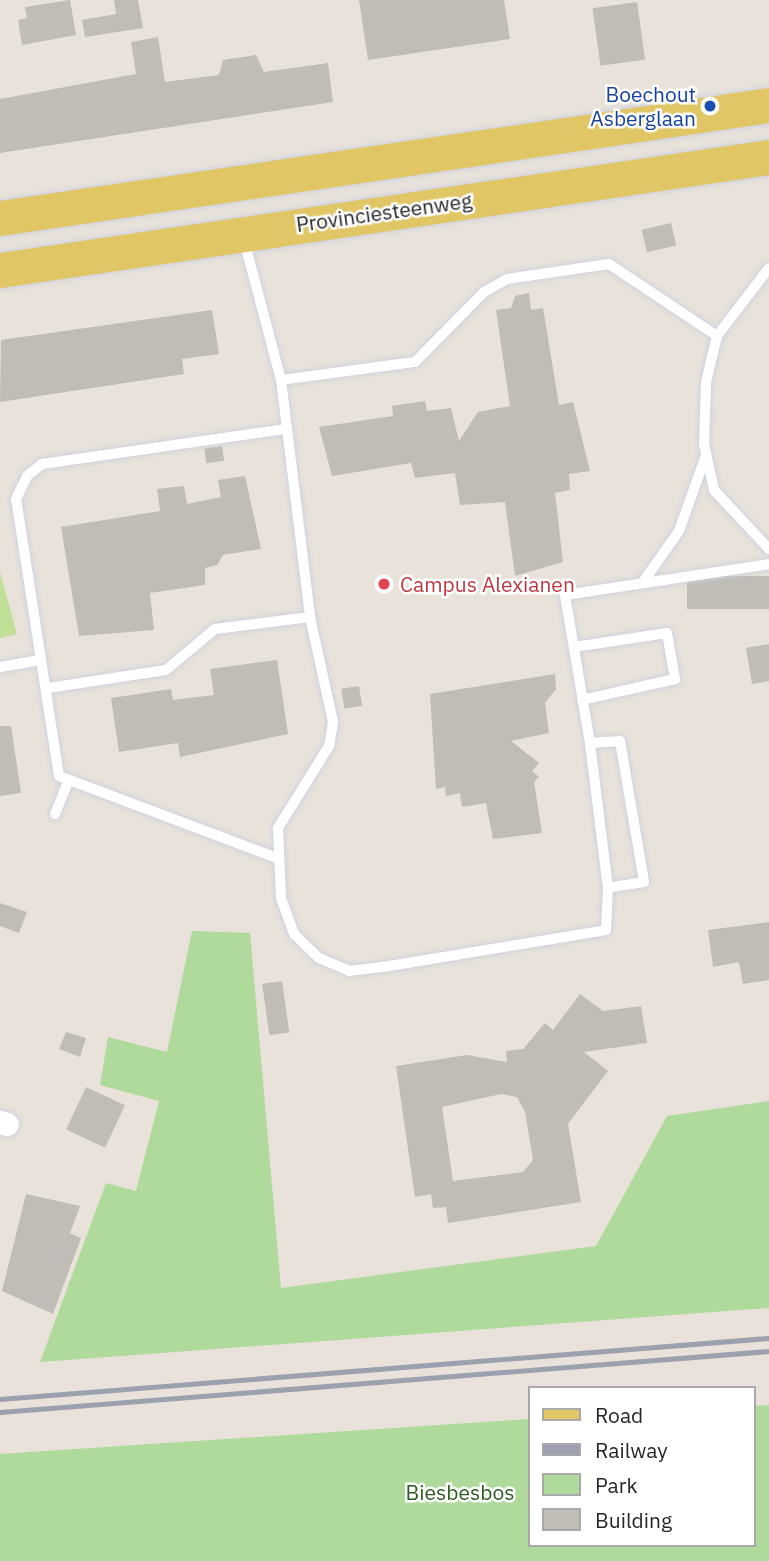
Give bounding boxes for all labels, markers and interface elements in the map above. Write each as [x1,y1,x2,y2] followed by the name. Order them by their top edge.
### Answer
[590,81,696,131] place label: Boechout Asberglaan
[702,98,718,114] marker: Boechout Asberglaan
[294,187,474,237] street label: Provinciesteenweg
[400,571,575,597] place label: Campus Alexianen
[374,574,394,594] marker: Campus Alexianen
[528,1386,755,1547] legend
[595,1401,643,1429] text: Road
[595,1436,668,1464] text: Railway
[595,1471,638,1499] text: Park
[406,1479,514,1505] park label: Biesbesbos
[595,1506,672,1534] text: Building

